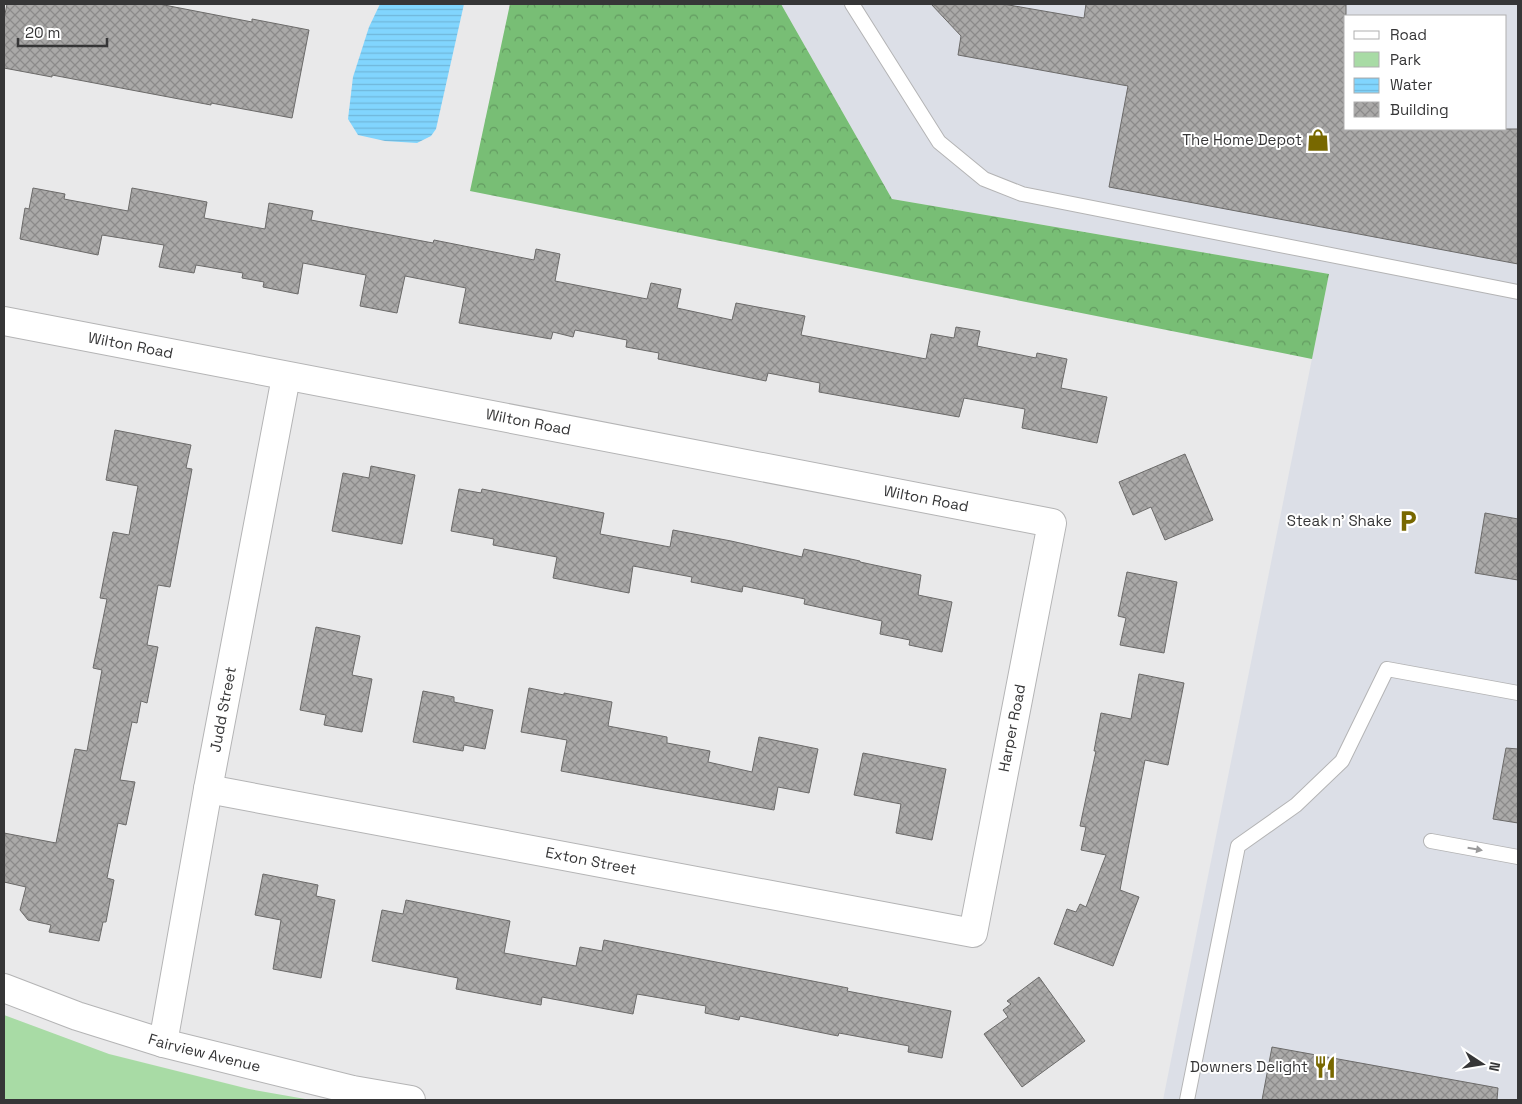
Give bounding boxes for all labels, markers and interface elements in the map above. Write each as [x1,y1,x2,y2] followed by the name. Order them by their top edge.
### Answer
[18,15,106,47] scale bar
[1344,15,1507,130] legend
[25,23,60,42] text: 20 m
[1390,25,1427,44] text: Road
[1390,50,1421,69] text: Park
[1390,75,1433,94] text: Water
[1390,100,1449,119] text: Building
[1305,127,1331,153] shop icon: The Home Depot
[1182,130,1302,149] place label: The Home Depot
[87,327,175,362] street label: Wilton Road
[484,404,573,439] street label: Wilton Road
[882,481,970,516] street label: Wilton Road
[1395,508,1421,534] parking icon: Steak n' Shake
[1287,511,1392,530] place label: Steak n' Shake
[205,665,240,754] street label: Judd Street
[994,682,1029,773] street label: Harper Road
[544,842,638,879] street label: Exton Street
[1467,845,1483,853] one-way arrow
[146,1029,263,1076] street label: Fairview Avenue
[1457,1039,1507,1089] north arrow
[1312,1054,1338,1080] restaurant icon: Downers Delight
[1190,1057,1308,1076] place label: Downers Delight
[1485,1060,1504,1073] text: N

